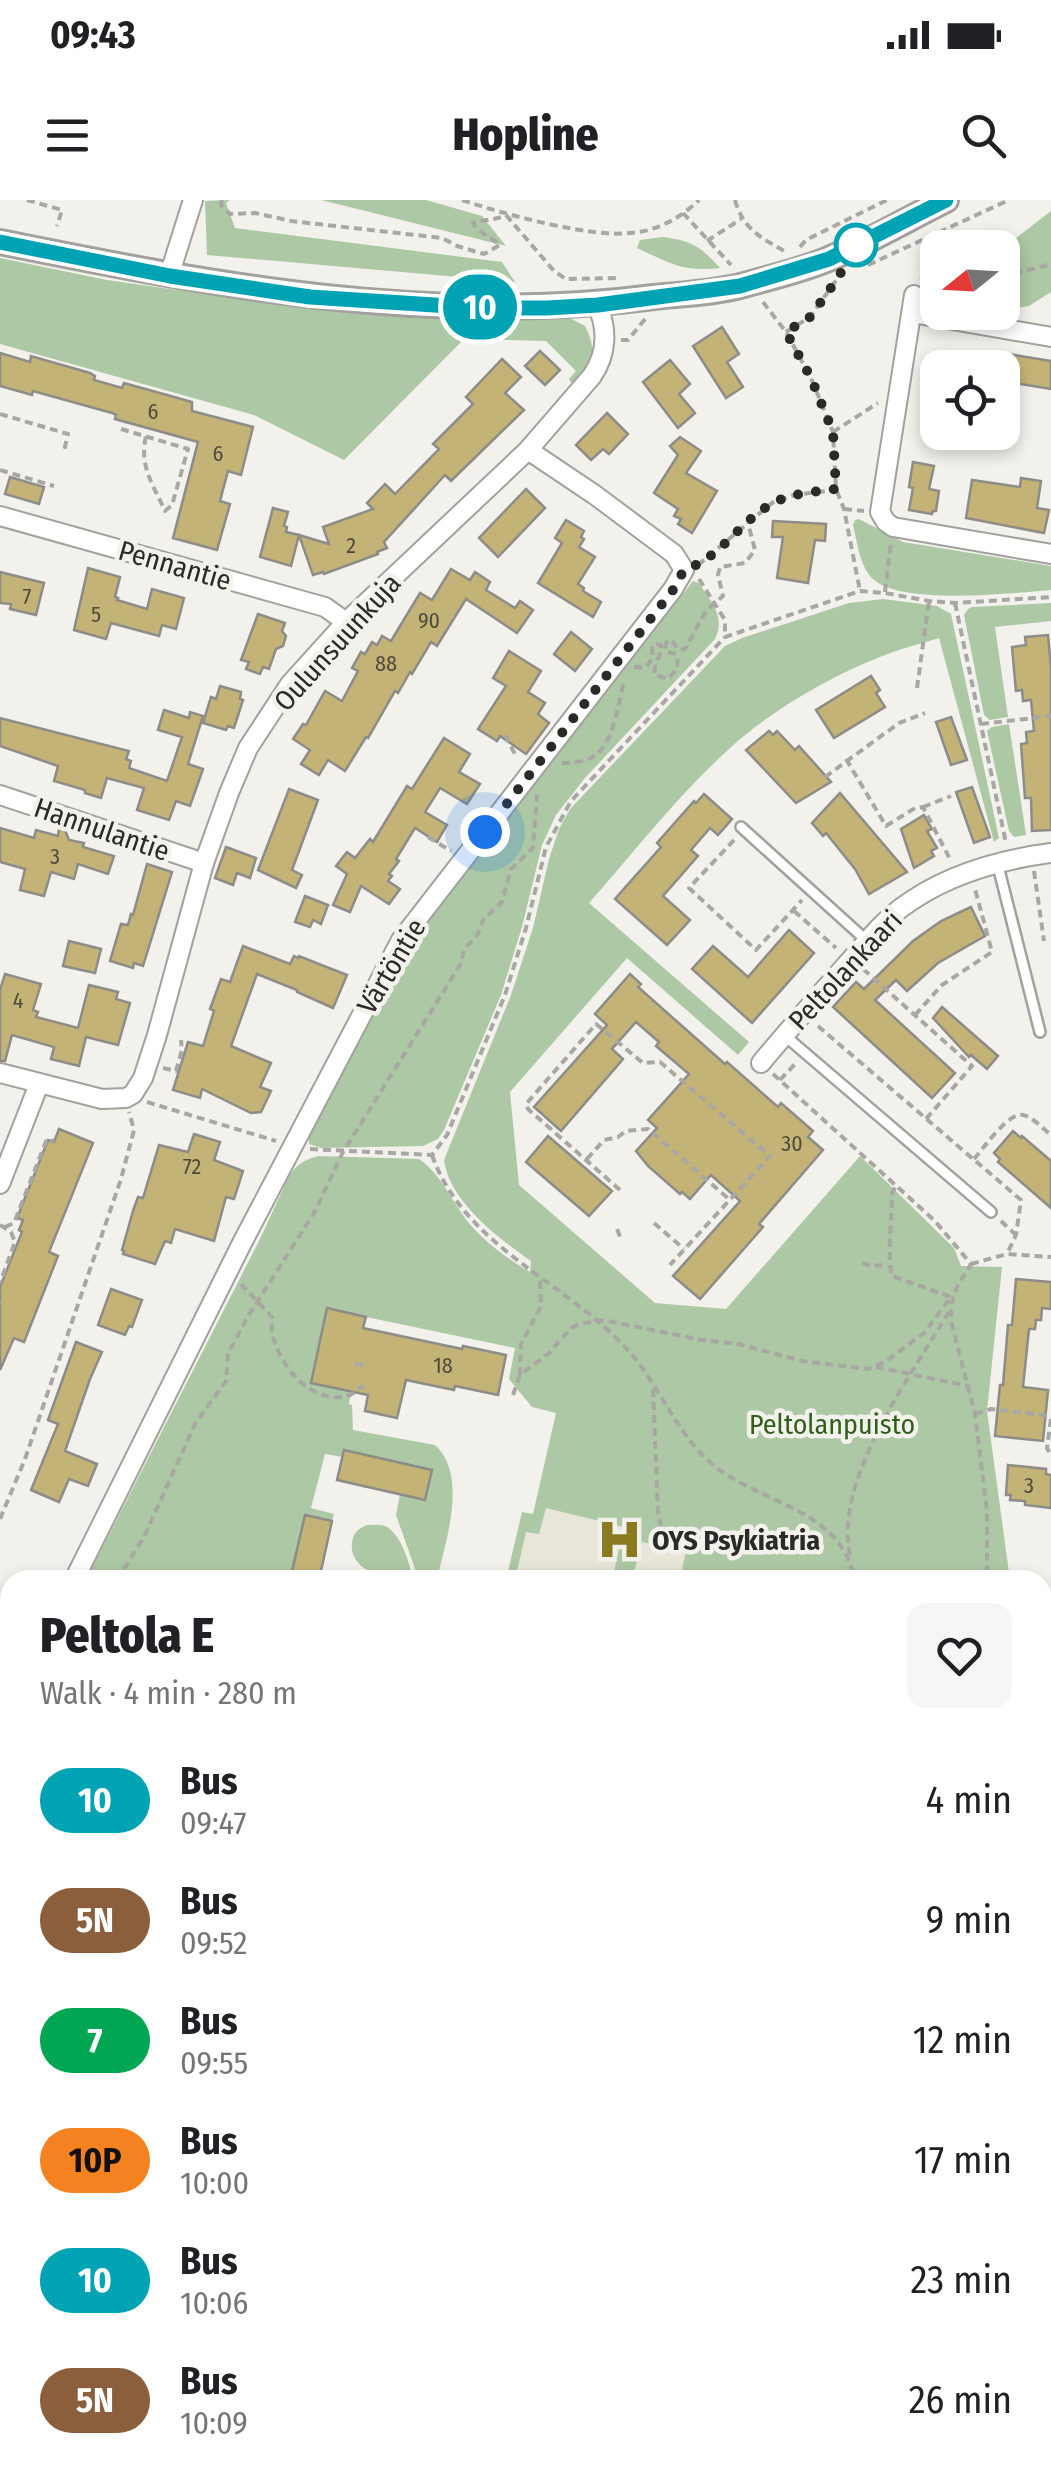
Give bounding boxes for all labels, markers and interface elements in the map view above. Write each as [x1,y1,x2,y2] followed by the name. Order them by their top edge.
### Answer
[50,12,136,58] text: 09:43
[40,108,95,163] icon: menu
[452,108,599,162] text: Hopline
[956,108,1011,163] icon: search
[835,224,877,266] unlabelled marker
[920,230,1020,330] north arrow
[920,230,1020,450] map controls
[435,274,525,340] line badge: 10
[463,286,497,328] text: 10
[920,350,1020,450] button: locate
[148,398,159,425] house number: 6
[213,440,224,467] house number: 6
[346,532,356,559] house number: 2
[115,534,235,597] street label: Pennantie
[267,567,408,718] street label: Oulunsuunkuja
[23,583,32,610] house number: 7
[91,601,101,628] house number: 5
[418,607,440,634] house number: 90
[375,650,397,677] house number: 88
[30,791,174,868] street label: Hannulantie
[460,807,510,857] your location
[50,843,60,870] house number: 3
[782,904,909,1037] street label: Peltolankaari
[350,913,433,1020] street label: Värtöntie
[13,987,24,1014] house number: 4
[781,1130,803,1157] house number: 30
[183,1153,201,1180] house number: 72
[433,1352,453,1379] house number: 18
[749,1408,915,1441] park label: Peltolanpuisto
[1024,1472,1034,1499] house number: 3
[595,1516,643,1564] hospital icon: OYS Psykiatria
[652,1524,820,1557] place label: OYS Psykiatria
[907,1603,1012,1708] button: heart
[40,1607,214,1665] text: Peltola E
[40,1674,297,1712] text: Walk · 4 min · 280 m
[180,1758,238,1804] text: Bus
[926,1777,1012,1823] text: 4 min
[78,1779,112,1821] text: 10
[180,1804,246,1842] text: 09:47
[180,1878,238,1924] text: Bus
[926,1897,1012,1943] text: 9 min
[76,1899,114,1941] text: 5N
[180,1924,247,1962] text: 09:52
[180,1998,238,2044] text: Bus
[913,2017,1012,2063] text: 12 min
[88,2019,102,2061] text: 7
[180,2044,248,2082] text: 09:55
[180,2118,238,2164] text: Bus
[914,2137,1012,2183] text: 17 min
[69,2139,121,2181] text: 10P
[180,2164,249,2202] text: 10:00
[180,2238,238,2284] text: Bus
[910,2257,1012,2303] text: 23 min
[78,2259,112,2301] text: 10
[180,2284,248,2322] text: 10:06
[180,2358,238,2404] text: Bus
[909,2377,1012,2423] text: 26 min
[76,2379,114,2421] text: 5N
[180,2404,248,2442] text: 10:09

